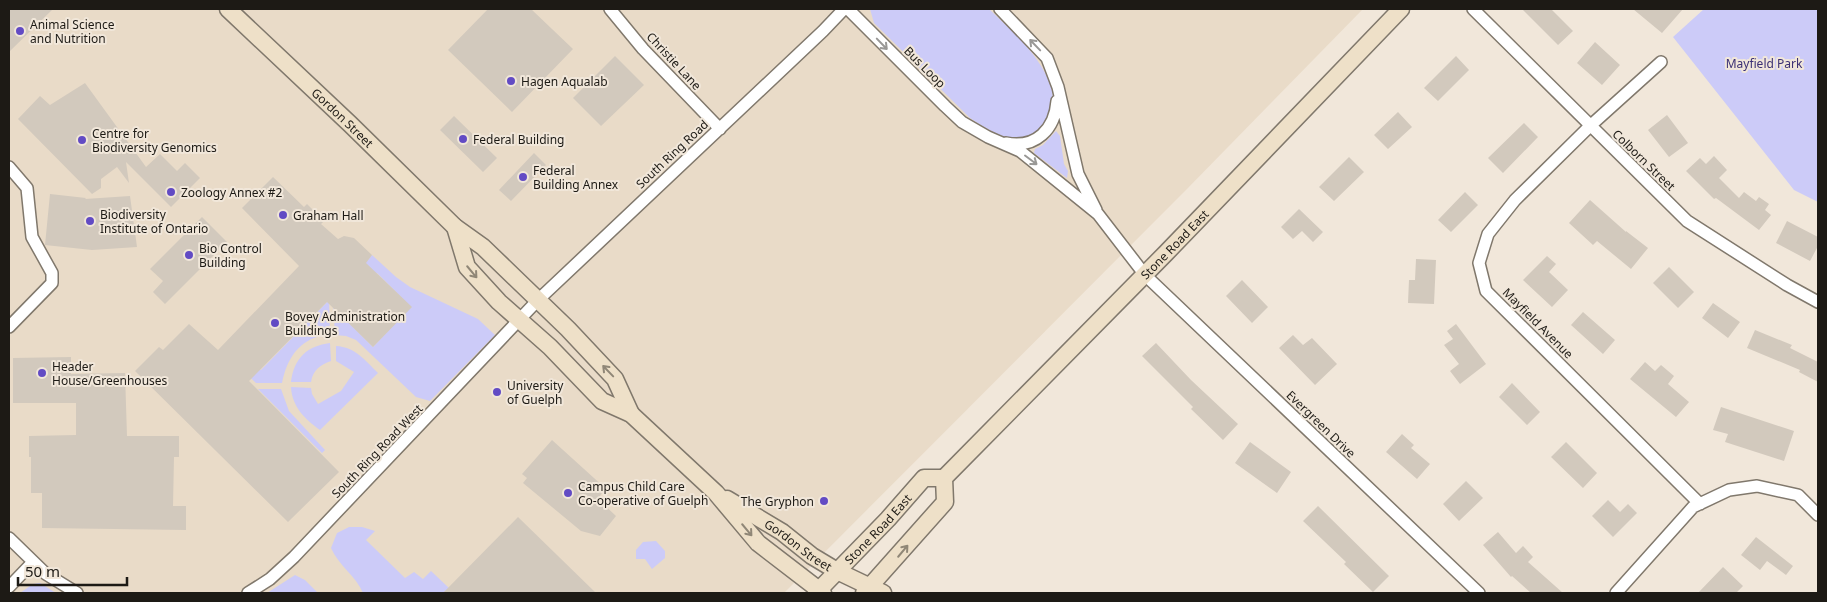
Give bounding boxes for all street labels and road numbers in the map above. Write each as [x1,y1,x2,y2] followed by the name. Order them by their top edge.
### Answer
[643,28,705,94] street label: Christie Lane
[901,43,949,91] street label: Bus Loop
[308,84,378,152] street label: Gordon Street
[632,116,712,192] street label: South Ring Road
[1609,126,1680,195] street label: Colborn Street
[1136,205,1213,283] street label: Stone Road East
[1499,284,1577,362] street label: Mayfield Avenue
[1283,387,1360,462] street label: Evergreen Drive
[328,400,427,502] street label: South Ring Road West
[840,489,915,568] street label: Stone Road East
[761,515,836,575] street label: Gordon Street

